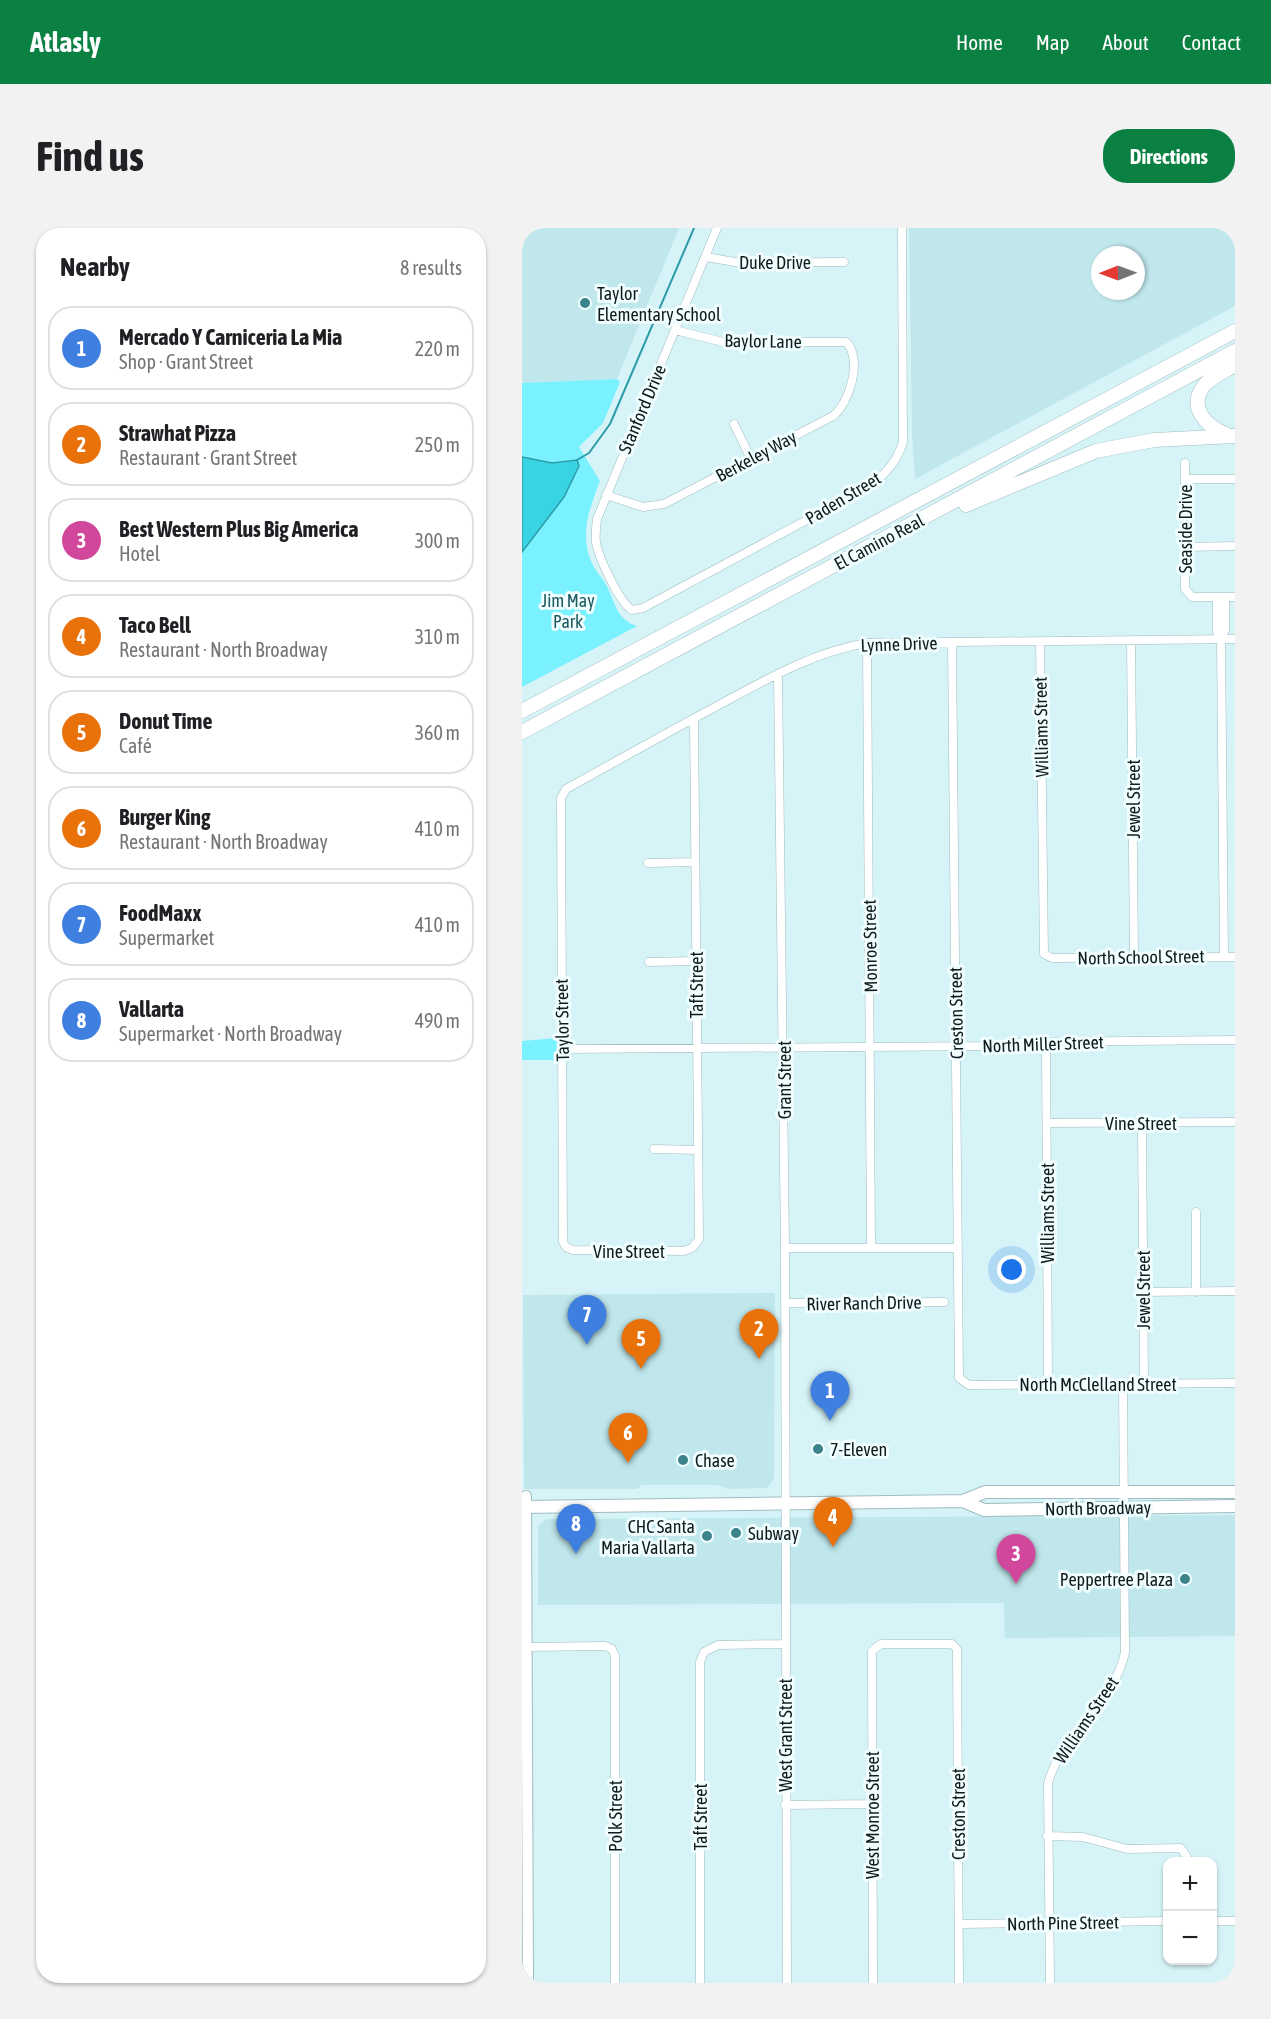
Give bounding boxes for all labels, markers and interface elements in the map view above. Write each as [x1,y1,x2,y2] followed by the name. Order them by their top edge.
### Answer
[30,26,101,58] text: Atlasly
[956,30,1003,54] text: Home
[1036,30,1070,54] text: Map
[1103,30,1149,54] text: About
[1182,30,1241,54] text: Contact
[1103,129,1235,183] button: Directions
[36,132,144,180] text: Find us
[1091,246,1145,300] north arrow
[60,252,130,282] text: Nearby
[739,252,811,273] street label: Duke Drive
[400,256,462,279] text: 8 results
[597,283,721,325] place label: Taylor Elementary School
[578,296,592,310] marker: Taylor Elementary School
[119,324,342,350] text: Mercado Y Carniceria La Mia
[724,330,802,352] street label: Baylor Lane
[77,337,86,360] text: 1
[415,337,460,360] text: 220 m
[119,350,253,373] text: Shop · Grant Street
[614,361,670,457] street label: Stanford Drive
[119,420,236,446] text: Strawhat Pizza
[712,426,800,486] street label: Berkeley Way
[77,433,86,456] text: 2
[415,433,460,456] text: 250 m
[119,446,297,469] text: Restaurant · Grant Street
[801,467,885,529] street label: Paden Street
[1175,485,1196,573] street label: Seaside Drive
[831,510,928,574] street label: El Camino Real
[119,516,358,542] text: Best Western Plus Big America
[77,529,86,552] text: 3
[415,529,460,552] text: 300 m
[119,542,160,565] text: Hotel
[541,590,595,632] park label: Jim May Park
[119,612,191,638] text: Taco Bell
[77,625,86,648] text: 4
[415,625,460,648] text: 310 m
[860,632,938,656] street label: Lynne Drive
[119,638,328,661] text: Restaurant · North Broadway
[1030,677,1052,777] street label: Williams Street
[119,708,212,734] text: Donut Time
[77,721,86,744] text: 5
[415,721,460,744] text: 360 m
[119,734,152,757] text: Café
[1123,759,1144,839] street label: Jewel Street
[119,804,210,830] text: Burger King
[77,817,86,840] text: 6
[415,817,460,840] text: 410 m
[119,830,328,853] text: Restaurant · North Broadway
[859,899,881,993] street label: Monroe Street
[119,900,201,926] text: FoodMaxx
[77,913,86,936] text: 7
[415,913,460,936] text: 410 m
[119,926,214,949] text: Supermarket
[1077,945,1205,969] street label: North School Street
[686,951,707,1019] street label: Taft Street
[945,967,967,1059] street label: Creston Street
[551,978,573,1062] street label: Taylor Street
[119,996,184,1022] text: Vallarta
[77,1009,86,1032] text: 8
[415,1009,460,1032] text: 490 m
[119,1022,342,1045] text: Supermarket · North Broadway
[982,1031,1104,1057] street label: North Miller Street
[774,1041,795,1119] street label: Grant Street
[1105,1113,1177,1134] street label: Vine Street
[1037,1163,1058,1263] street label: Williams Street
[593,1241,665,1262] street label: Vine Street
[1133,1250,1154,1330] street label: Jewel Street
[997,1255,1026,1284] your location
[806,1291,922,1315] street label: River Ranch Drive
[568,1296,606,1345] pin: 7
[740,1310,778,1359] pin: 2
[622,1320,660,1369] pin: 5
[810,1372,850,1421] pin: 1
[1019,1374,1177,1395] street label: North McClelland Street
[608,1414,648,1463] pin: 6
[830,1439,887,1460] place label: 7-Eleven
[811,1442,825,1456] marker: 7-Eleven
[695,1450,735,1471] place label: Chase
[676,1453,690,1467] marker: Chase
[1045,1497,1151,1519] street label: North Broadway
[814,1498,852,1547] pin: 4
[556,1504,596,1554] pin: 8
[601,1516,695,1558] place label: CHC Santa Maria Vallarta
[748,1523,799,1544] place label: Subway
[729,1526,743,1540] marker: Subway
[700,1529,714,1543] marker: CHC Santa Maria Vallarta
[996,1534,1036,1584] pin: 3
[1060,1569,1173,1590] place label: Peppertree Plaza
[1178,1572,1192,1586] marker: Peppertree Plaza
[1049,1672,1123,1768] street label: Williams Street
[775,1678,796,1792] street label: West Grant Street
[862,1751,883,1879] street label: West Monroe Street
[948,1768,969,1860] street label: Creston Street
[605,1780,626,1852] street label: Polk Street
[690,1783,711,1851] street label: Taft Street
[1163,1857,1217,1965] map controls
[1163,1857,1217,1911] button: +
[1163,1911,1217,1965] button: −
[1007,1912,1119,1934] street label: North Pine Street

